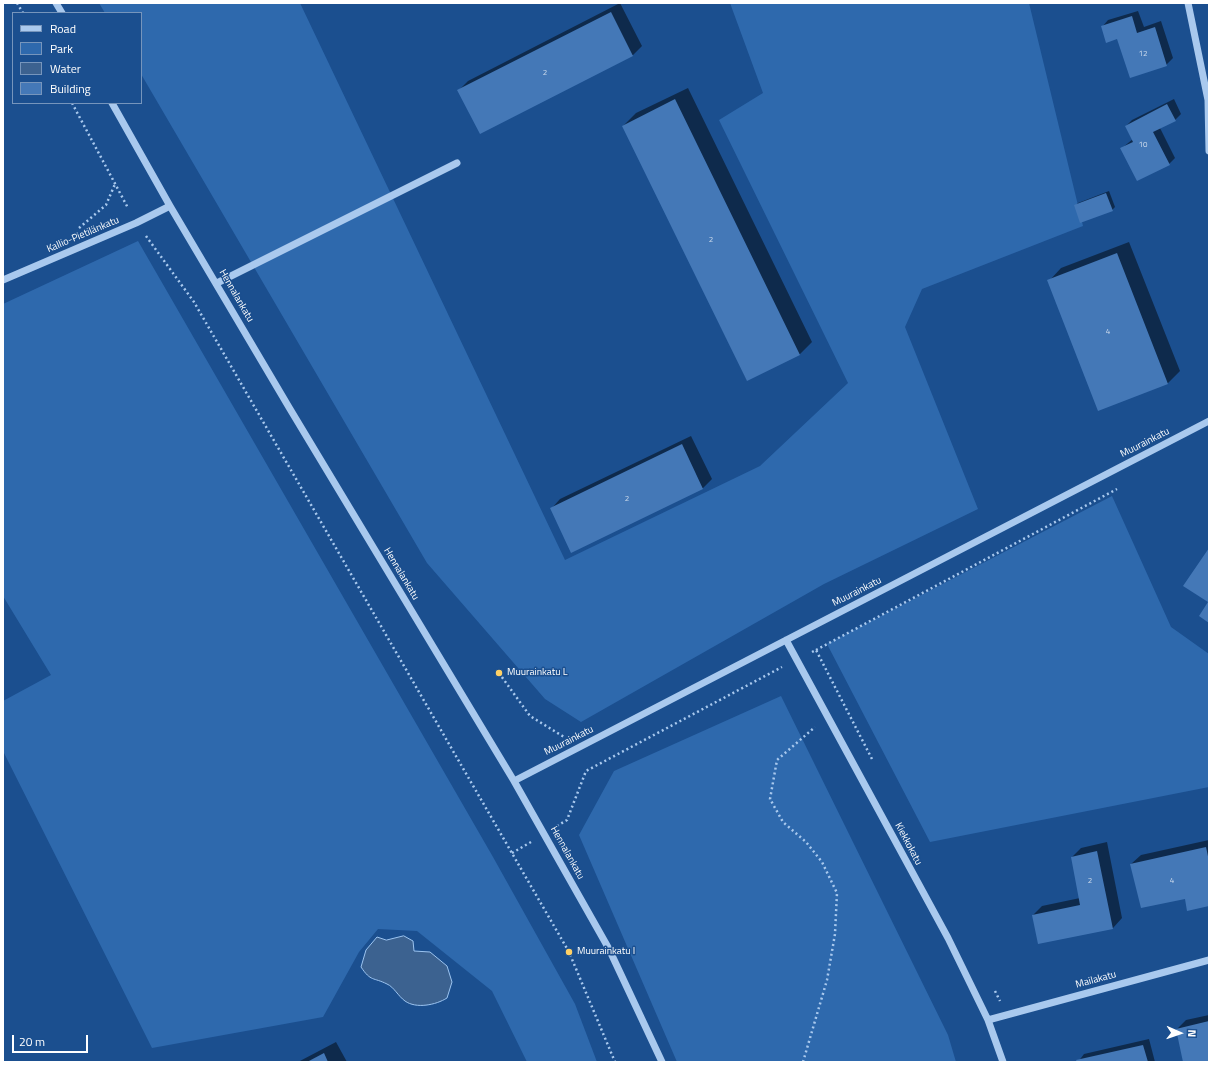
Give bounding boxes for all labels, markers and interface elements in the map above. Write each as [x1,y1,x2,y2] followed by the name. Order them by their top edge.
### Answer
[12,12,142,104] legend
[50,19,76,38] text: Road
[50,39,73,58] text: Park
[1139,49,1147,59] house number: 12
[50,59,81,78] text: Water
[543,68,547,78] house number: 2
[50,79,91,98] text: Building
[1139,140,1147,150] house number: 10
[45,214,121,256] street label: Kallio-Pietilänkatu
[709,235,713,245] house number: 2
[216,268,256,324] street label: Hennalankatu
[1106,327,1110,337] house number: 4
[1118,425,1172,461] street label: Muurainkatu
[625,494,629,504] house number: 2
[381,546,421,602] street label: Hennalankatu
[830,574,884,610] street label: Muurainkatu
[507,667,568,679] place label: Muurainkatu L
[494,668,504,678] marker: Muurainkatu L
[542,723,596,759] street label: Muurainkatu
[892,821,924,867] street label: Kiekkokatu
[548,824,586,882] street label: Hennalankatu
[1088,876,1092,886] house number: 2
[1170,876,1174,886] house number: 4
[577,946,635,958] place label: Muurainkatu I
[564,947,574,957] marker: Muurainkatu I
[1074,969,1118,991] street label: Mailakatu
[1160,1013,1200,1053] north arrow
[14,1027,90,1053] scale bar
[1184,1029,1200,1038] text: N
[19,1032,45,1051] text: 20 m

